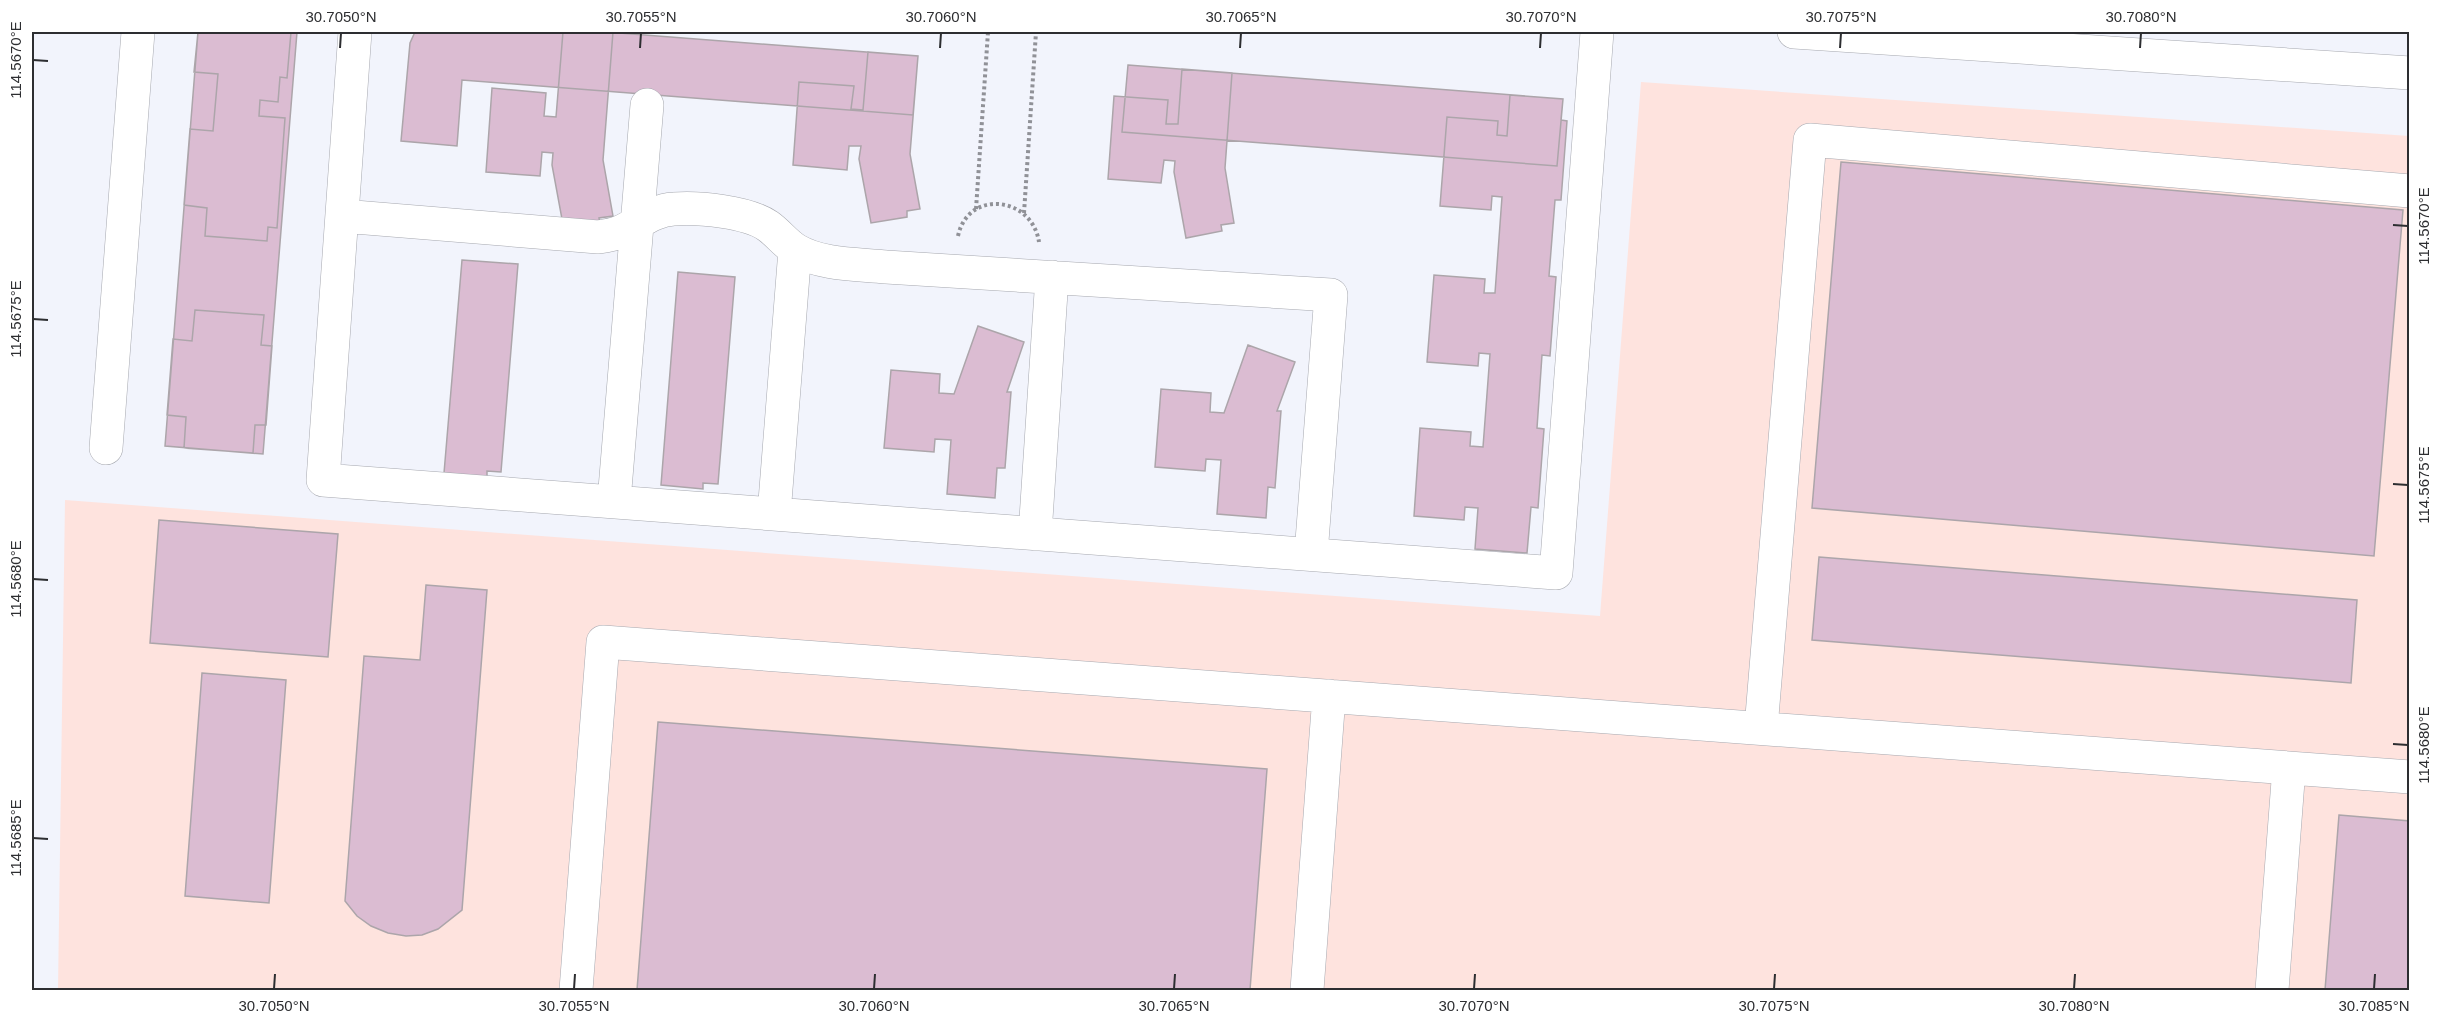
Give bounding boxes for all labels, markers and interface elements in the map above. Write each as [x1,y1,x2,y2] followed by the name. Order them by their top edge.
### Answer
[305,8,377,25] text: 30.7050°N
[605,8,677,25] text: 30.7055°N
[905,8,977,25] text: 30.7060°N
[1205,8,1277,25] text: 30.7065°N
[1505,8,1577,25] text: 30.7070°N
[1805,8,1877,25] text: 30.7075°N
[2105,8,2177,25] text: 30.7080°N
[7,21,24,99] text: 114.5670°E
[2415,187,2432,265] text: 114.5670°E
[7,280,24,358] text: 114.5675°E
[2415,446,2432,524] text: 114.5675°E
[7,540,24,618] text: 114.5680°E
[2415,706,2432,784] text: 114.5680°E
[7,799,24,877] text: 114.5685°E
[238,997,310,1014] text: 30.7050°N
[538,997,610,1014] text: 30.7055°N
[838,997,910,1014] text: 30.7060°N
[1138,997,1210,1014] text: 30.7065°N
[1438,997,1510,1014] text: 30.7070°N
[1738,997,1810,1014] text: 30.7075°N
[2038,997,2110,1014] text: 30.7080°N
[2338,997,2410,1014] text: 30.7085°N

